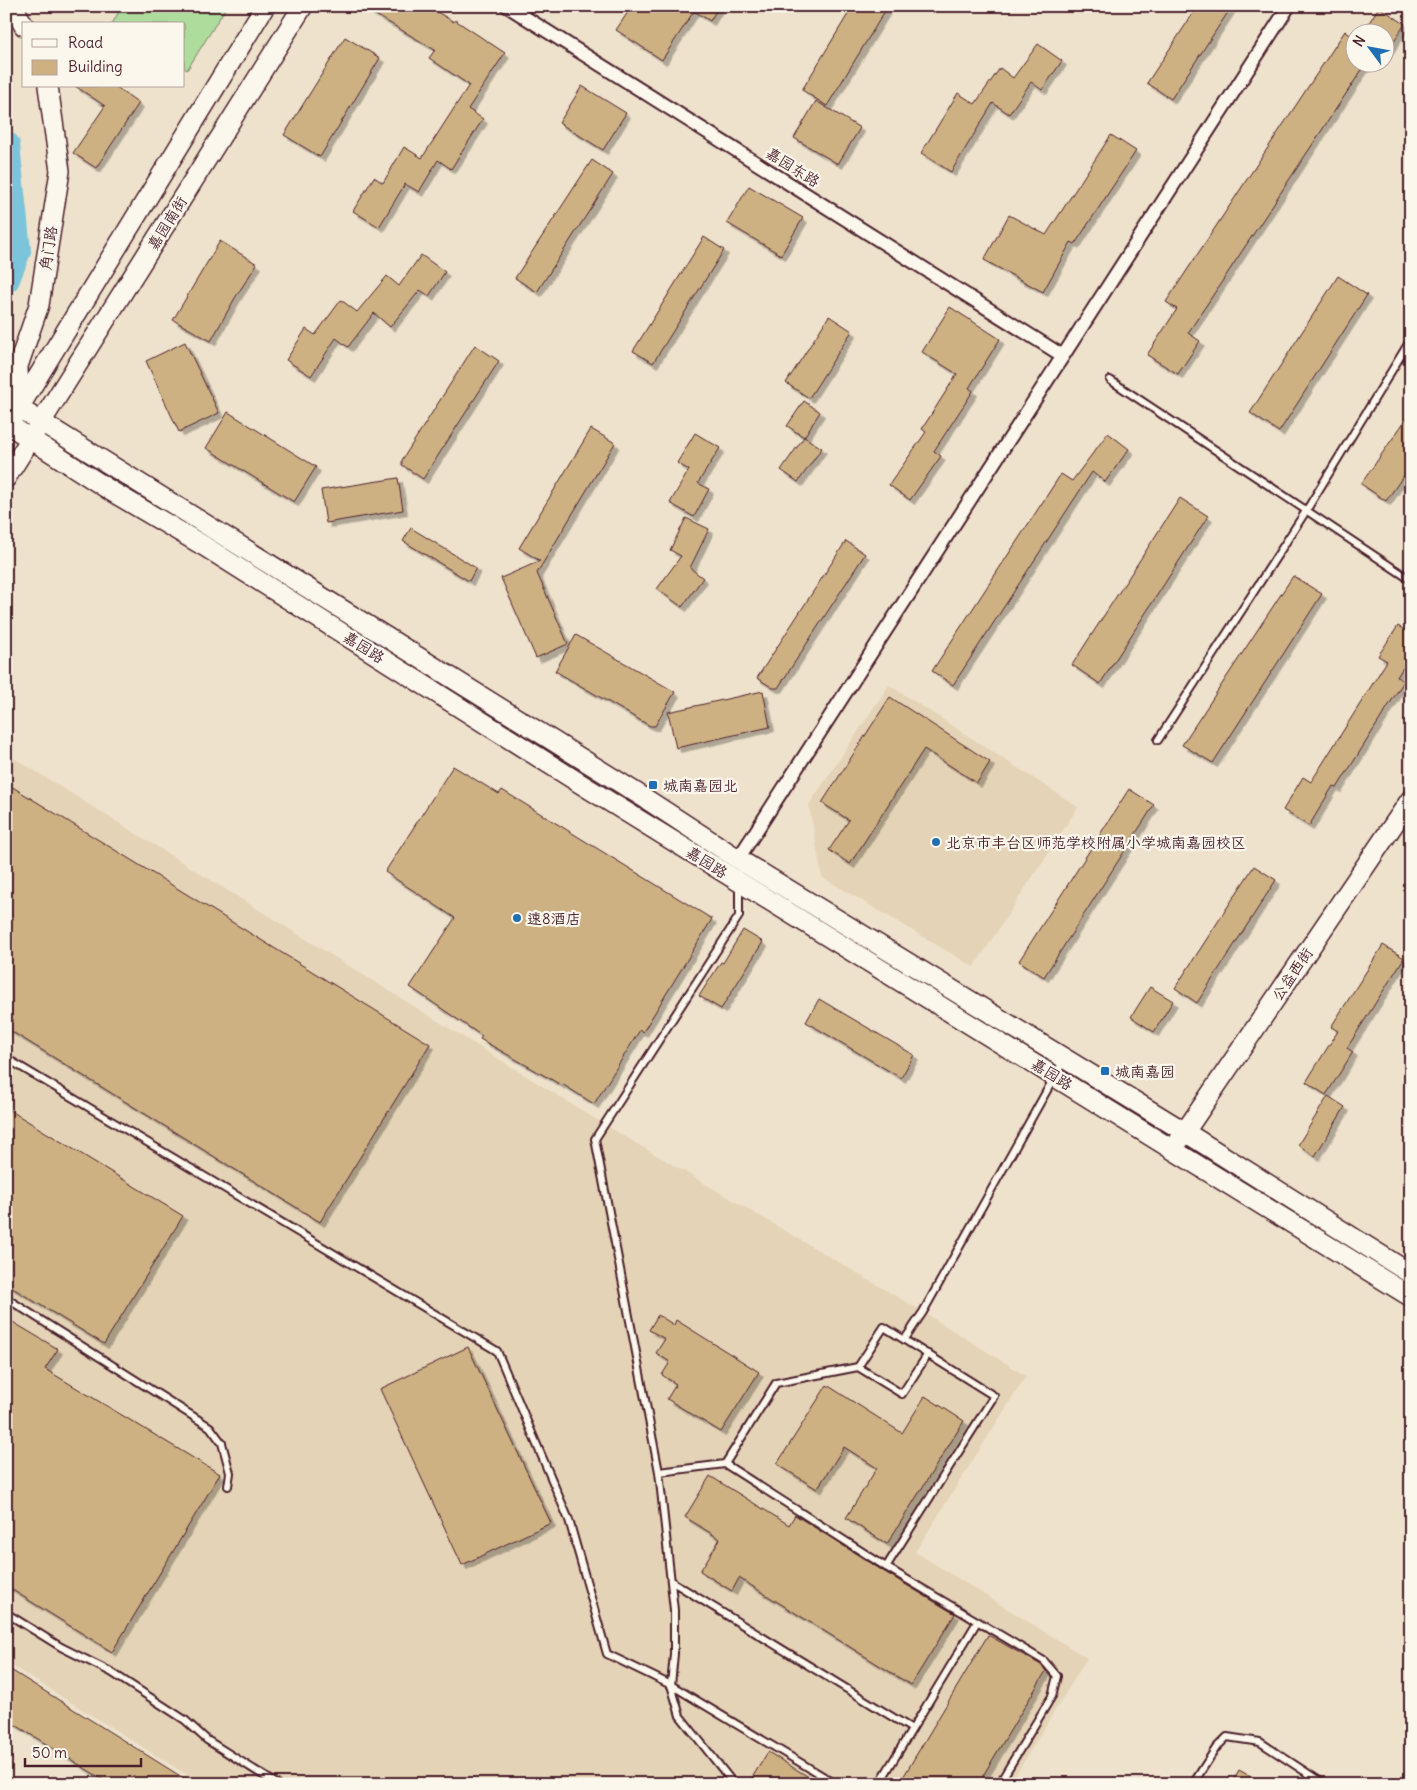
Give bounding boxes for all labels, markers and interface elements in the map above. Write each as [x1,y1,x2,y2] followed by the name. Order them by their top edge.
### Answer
[22,22,185,88] legend
[1344,22,1394,72] north arrow
[1349,32,1369,50] text: N
[68,33,103,52] text: Road
[68,57,123,76] text: Building
[763,143,823,191] street label: 嘉园东路
[143,193,191,253] street label: 嘉园南街
[35,224,61,272] street label: 角门路
[340,627,388,667] street label: 嘉园路
[663,776,738,795] place label: 城南嘉园北
[647,779,659,791] marker: 城南嘉园北
[946,833,1246,852] place label: 北京市丰台区师范学校附属小学城南嘉园校区
[930,836,942,848] marker: 北京市丰台区师范学校附属小学城南嘉园校区
[683,842,731,882] street label: 嘉园路
[527,909,581,928] place label: 速8酒店
[511,912,523,924] marker: 速8酒店
[1267,944,1317,1004] street label: 公益西街
[1028,1054,1076,1094] street label: 嘉园路
[1115,1062,1175,1081] place label: 城南嘉园
[1099,1065,1111,1077] marker: 城南嘉园
[25,1735,141,1767] scale bar
[32,1743,67,1762] text: 50 m

